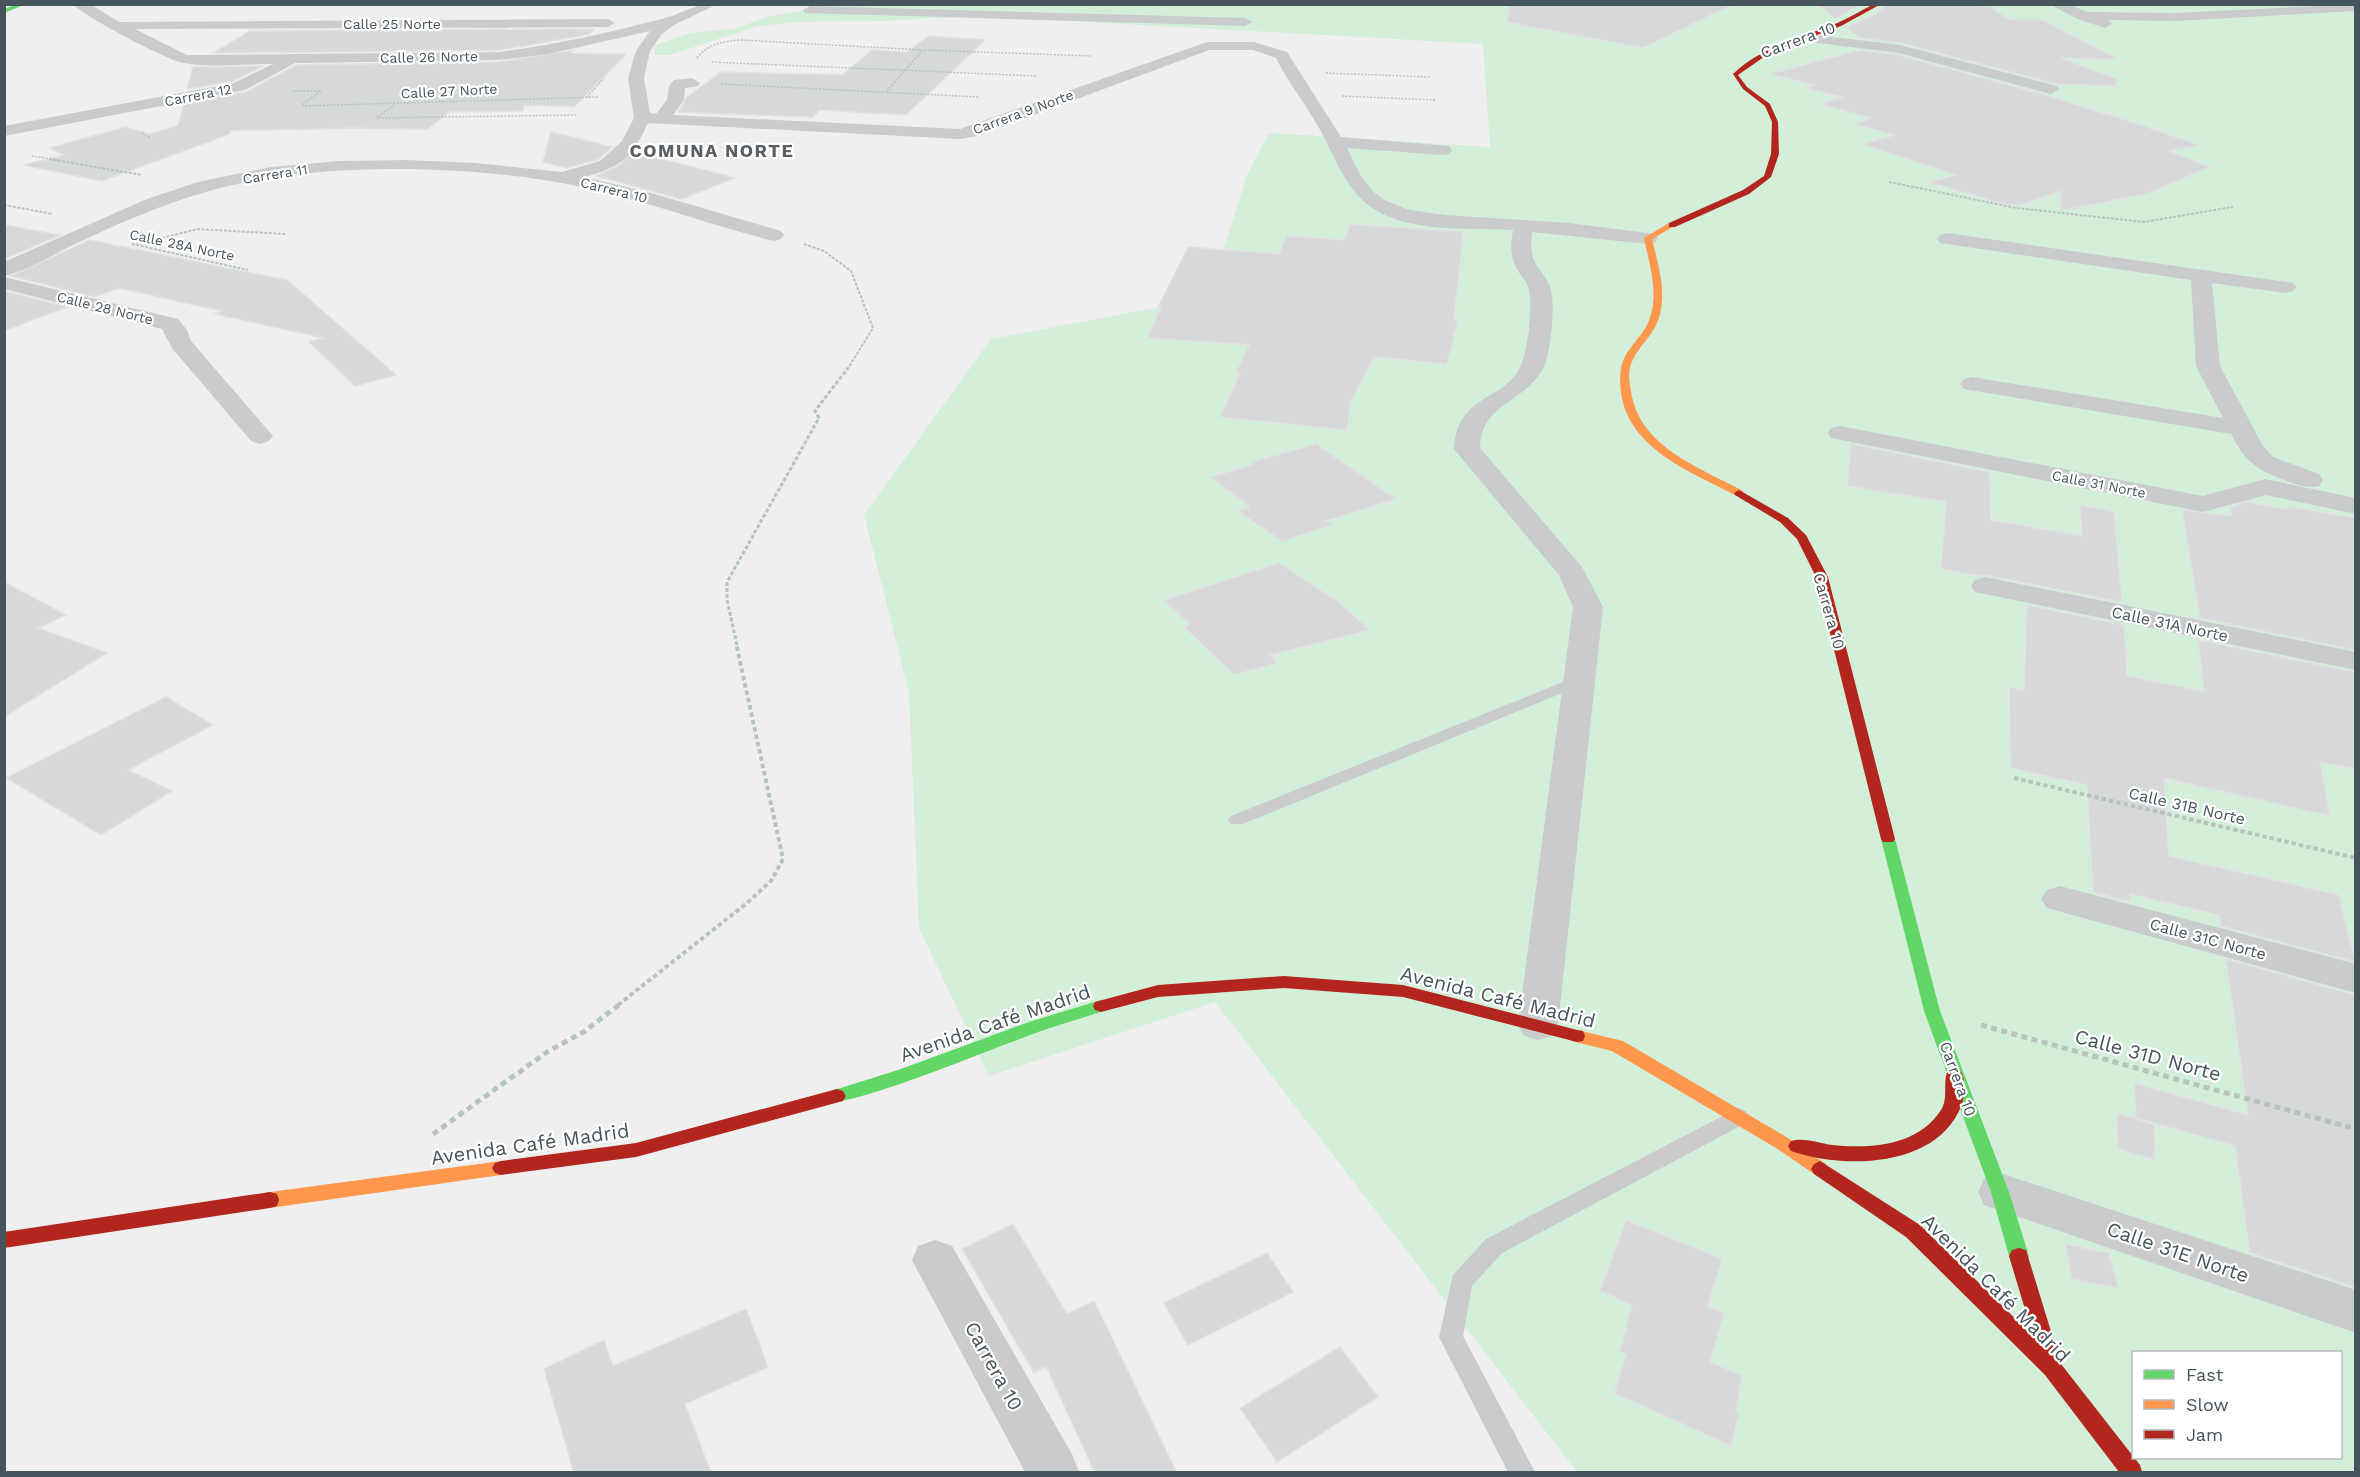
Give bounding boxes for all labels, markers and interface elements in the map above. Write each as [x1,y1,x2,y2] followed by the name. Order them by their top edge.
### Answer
[343,16,441,32] street label: Calle 25 Norte
[1758,18,1838,62] street label: Carrera 10
[380,48,478,66] street label: Calle 26 Norte
[400,80,498,102] street label: Calle 27 Norte
[163,81,233,109] street label: Carrera 12
[970,86,1076,138] street label: Carrera 9 Norte
[630,140,794,161] district label: COMUNA NORTE
[241,161,309,187] street label: Carrera 11
[579,174,649,206] street label: Carrera 10
[128,226,236,264] street label: Calle 28A Norte
[55,288,155,328] street label: Calle 28 Norte
[2051,467,2147,501] street label: Calle 31 Norte
[1809,571,1849,651] street label: Carrera 10
[2110,602,2230,646] street label: Calle 31A Norte
[2127,783,2247,829] street label: Calle 31B Norte
[2148,914,2268,964] street label: Calle 31C Norte
[1398,961,1598,1033] street label: Avenida Café Madrid
[896,979,1094,1067] street label: Avenida Café Madrid
[2072,1024,2224,1086] street label: Calle 31D Norte
[1936,1039,1980,1119] street label: Carrera 10
[429,1118,631,1170] street label: Avenida Café Madrid
[1917,1209,2075,1367] street label: Avenida Café Madrid
[2104,1216,2252,1288] street label: Calle 31E Norte
[960,1317,1028,1415] street label: Carrera 10
[2132,1351,2342,1459] legend
[2186,1364,2224,1385] text: Fast
[2186,1394,2229,1415] text: Slow
[2186,1424,2223,1445] text: Jam

